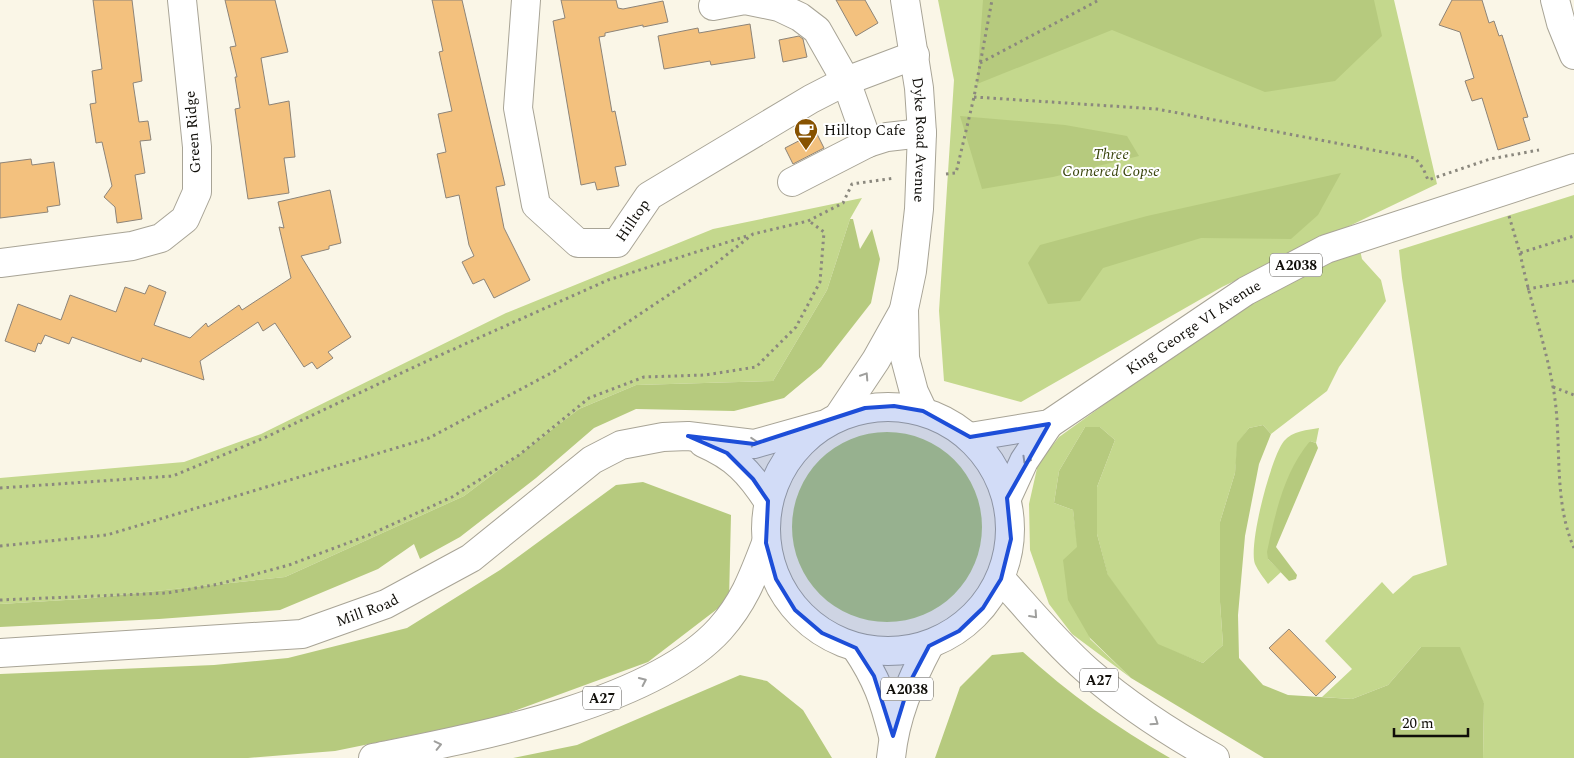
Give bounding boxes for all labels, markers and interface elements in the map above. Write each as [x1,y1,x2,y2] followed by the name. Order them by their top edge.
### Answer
[906,76,934,203] street label: Dyke Road Avenue
[179,90,207,174] street label: Green Ridge
[793,117,819,151] cafe icon: Hilltop Cafe
[824,119,906,142] place label: Hilltop Cafe
[1062,143,1160,183] park label: Three Cornered Copse
[610,194,655,247] street label: Hilltop
[1270,254,1322,276] road number: A2038
[1121,274,1265,380] street label: King George VI Avenue
[859,373,868,382] one-way arrow
[750,437,758,448] one-way arrow
[1022,455,1032,464] one-way arrow
[333,588,403,633] street label: Mill Road
[1028,610,1037,619] one-way arrow
[1080,668,1118,692] road number: A27
[638,677,647,688] one-way arrow
[881,678,933,701] road number: A2038
[583,686,621,710] road number: A27
[1394,706,1468,738] scale bar
[1402,712,1434,735] text: 20 m
[1150,716,1159,725] one-way arrow
[434,740,442,751] one-way arrow

